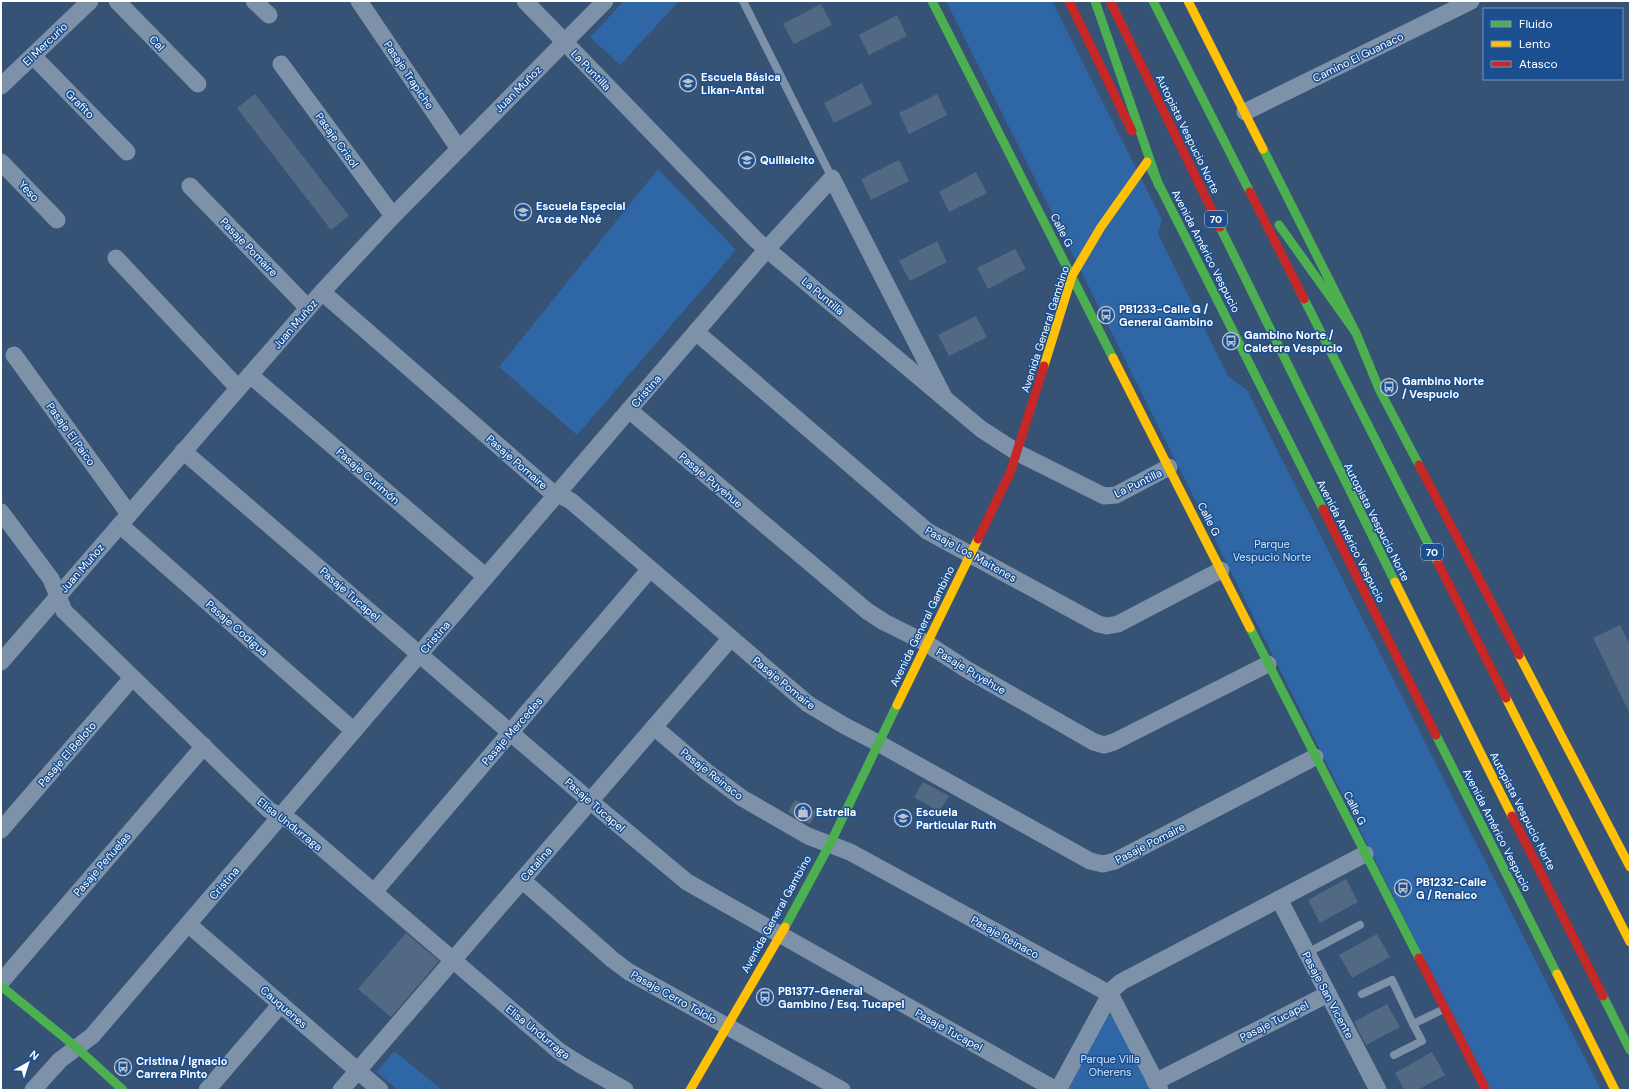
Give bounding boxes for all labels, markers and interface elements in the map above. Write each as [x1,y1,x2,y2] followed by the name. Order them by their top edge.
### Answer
[1483,8,1623,80] legend
[1519,16,1553,32] text: Fluido
[20,19,70,69] street label: El Mercurio
[1310,29,1406,85] street label: Camino El Guanaco
[146,32,168,54] street label: Cal
[1519,36,1550,52] text: Lento
[381,38,437,112] street label: Pasaje Trapiche
[568,47,614,93] street label: La Puntilla
[1519,56,1558,72] text: Atasco
[492,63,544,115] street label: Juan Muñoz
[701,70,781,97] place label: Escuela Básica Likan-Antai
[1153,72,1223,196] street label: Autopista Vespucio Norte
[678,73,698,93] school or university icon: Escuela Básica Likan-Antai
[63,87,97,121] street label: Grafito
[312,110,362,170] street label: Pasaje Crisol
[737,150,757,170] school or university icon: Quillaicito
[760,153,815,167] place label: Quillaicito
[16,178,42,204] street label: Yeso
[1169,187,1243,315] street label: Avenida Américo Vespucio
[536,199,626,226] place label: Escuela Especial Arca de Noé
[513,202,533,222] school or university icon: Escuela Especial Arca de Noé
[1048,211,1076,249] street label: Calle G
[1205,211,1227,227] road number: 70
[217,215,281,279] street label: Pasaje Pomaire
[1018,264,1072,394] street label: Avenida General Gambino
[799,274,847,318] street label: La Puntilla
[270,297,320,351] street label: Juan Muñoz
[1119,302,1213,329] place label: PB1233-Calle G / General Gambino
[1096,305,1116,325] bus stop icon: PB1233-Calle G / General Gambino
[1244,328,1343,355] place label: Gambino Norte / Caletera Vespucio
[1221,331,1241,351] bus stop icon: Gambino Norte / Caletera Vespucio
[628,372,664,410] street label: Cristina
[1402,374,1485,401] place label: Gambino Norte / Vespucio
[1379,377,1399,397] bus stop icon: Gambino Norte / Vespucio
[43,400,99,468] street label: Pasaje El Paico
[484,432,550,492] street label: Pasaje Pomaire
[334,445,402,507] street label: Pasaje Curimón
[676,449,746,511] street label: Pasaje Puyehue
[1341,461,1413,583] street label: Autopista Vespucio Norte
[1112,465,1164,501] street label: La Puntilla
[1314,477,1388,605] street label: Avenida Américo Vespucio
[1195,500,1223,538] street label: Calle G
[923,523,1019,585] street label: Pasaje Los Maitenes
[1233,537,1311,564] park label: Parque Vespucio Norte
[57,541,107,595] street label: Juan Muñoz
[1421,544,1443,560] road number: 70
[887,563,957,689] street label: Avenida General Gambino
[317,564,383,624] street label: Pasaje Tucapel
[203,597,271,659] street label: Pasaje Codigua
[417,618,453,656] street label: Cristina
[934,645,1008,697] street label: Pasaje Puyehue
[750,653,818,713] street label: Pasaje Pomaire
[478,694,546,768] street label: Pasaje Mercedes
[35,719,99,789] street label: Pasaje El Belloto
[678,745,746,803] street label: Pasaje Reinaco
[1487,750,1559,872] street label: Autopista Vespucio Norte
[1460,766,1534,894] street label: Avenida Américo Vespucio
[562,775,628,835] street label: Pasaje Tucapel
[1341,789,1369,827] street label: Calle G
[255,794,325,854] street label: Elisa Undurraga
[793,802,813,822] shop icon: Estrella
[816,805,856,819] place label: Estrella
[916,805,997,832] place label: Escuela Particular Ruth
[893,808,913,828] school or university icon: Escuela Particular Ruth
[1113,819,1187,867] street label: Pasaje Pomaire
[70,829,134,899] street label: Pasaje Peñuelas
[517,844,555,884] street label: Catalina
[738,853,814,975] street label: Avenida General Gambino
[206,864,242,902] street label: Cristina
[1416,875,1487,902] place label: PB1232-Calle G / Renaico
[1393,878,1413,898] bus stop icon: PB1232-Calle G / Renaico
[969,913,1041,961] street label: Pasaje Reinaco
[1299,949,1357,1041] street label: Pasaje San Vicente
[628,967,720,1027] street label: Pasaje Cerro Tololo
[258,983,310,1031] street label: Cauquenes
[778,984,905,1011] place label: PB1377-General Gambino / Esq. Tucapel
[755,987,775,1007] bus stop icon: PB1377-General Gambino / Esq. Tucapel
[1237,998,1311,1044] street label: Pasaje Tucapel
[503,1002,573,1062] street label: Elisa Undurraga
[913,1006,985,1054] street label: Pasaje Tucapel
[8,1043,48,1083] north arrow
[27,1047,42,1063] text: N
[1080,1052,1140,1079] park label: Parque Villa Oherens
[136,1054,228,1081] place label: Cristina / Ignacio Carrera Pinto
[113,1057,133,1077] bus stop icon: Cristina / Ignacio Carrera Pinto

